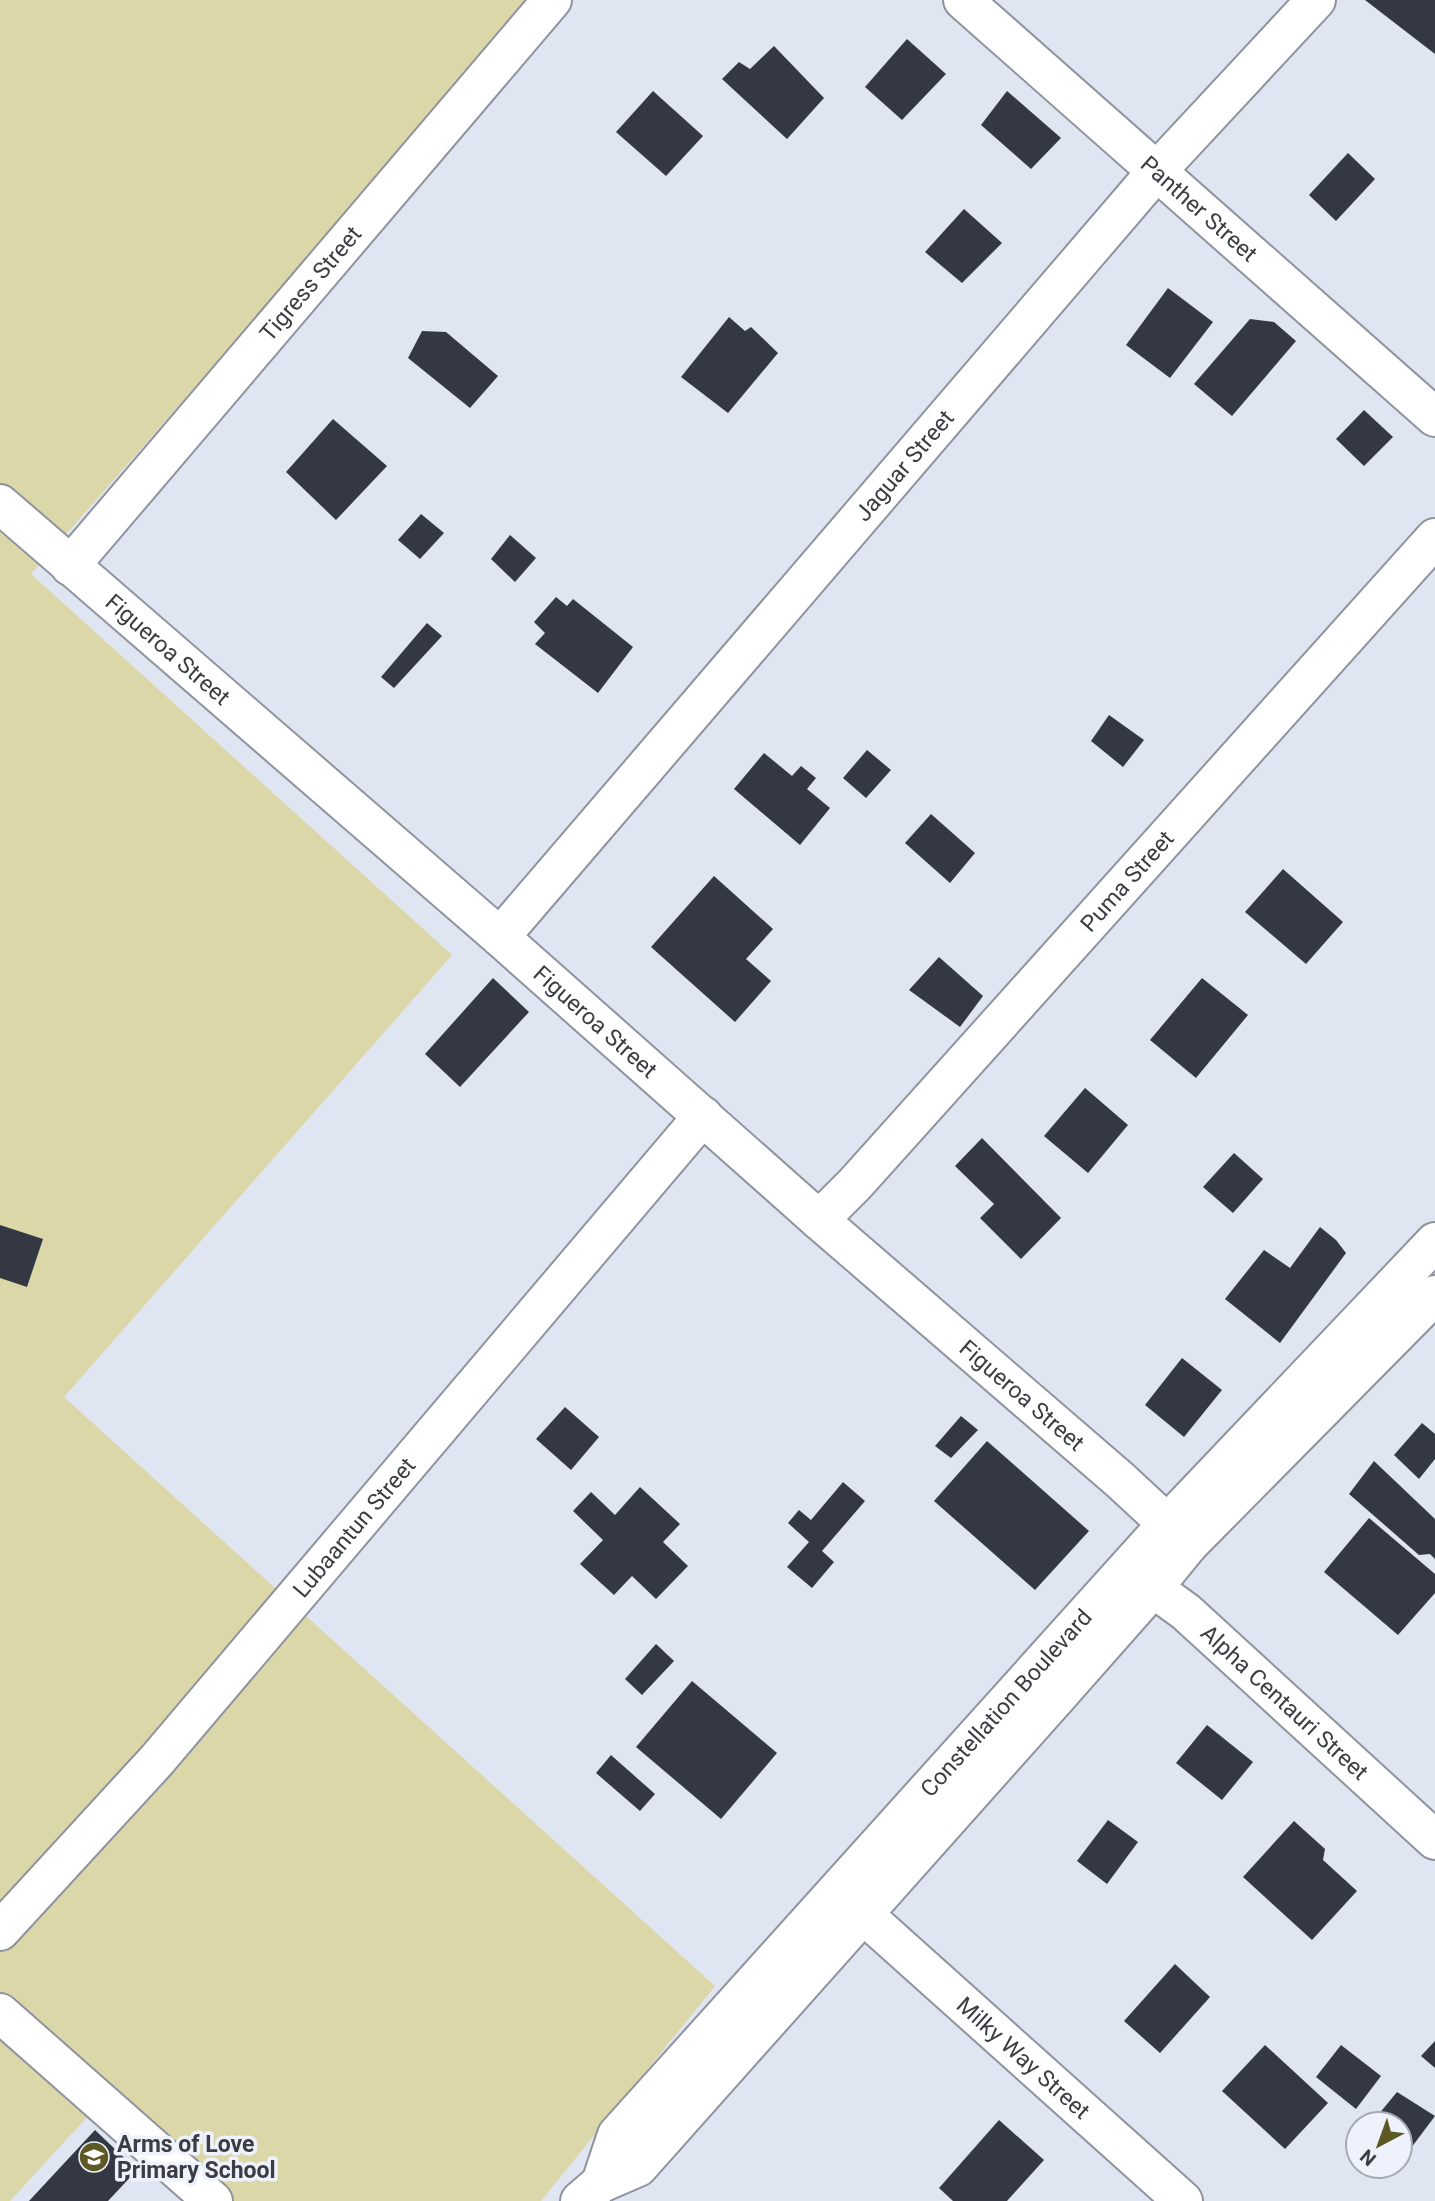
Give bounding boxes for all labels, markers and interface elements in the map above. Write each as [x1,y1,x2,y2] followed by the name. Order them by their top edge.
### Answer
[1135,150,1262,267] street label: Panther Street
[255,221,367,347] street label: Tigress Street
[850,405,960,527] street label: Jaguar Street
[100,589,235,711] street label: Figueroa Street
[1075,825,1180,937] street label: Puma Street
[528,960,662,1084] street label: Figueroa Street
[954,1335,1089,1457] street label: Figueroa Street
[288,1452,421,1603] street label: Lubaantun Street
[915,1604,1098,1802] street label: Constellation Boulevard
[1195,1619,1373,1786] street label: Alpha Centauri Street
[951,1992,1095,2125] street label: Milky Way Street
[1344,2110,1414,2180] north arrow
[117,2131,276,2184] place label: Arms of Love Primary School
[77,2140,111,2174] school or university icon: Arms of Love Primary School
[1356,2144,1381,2171] text: N

